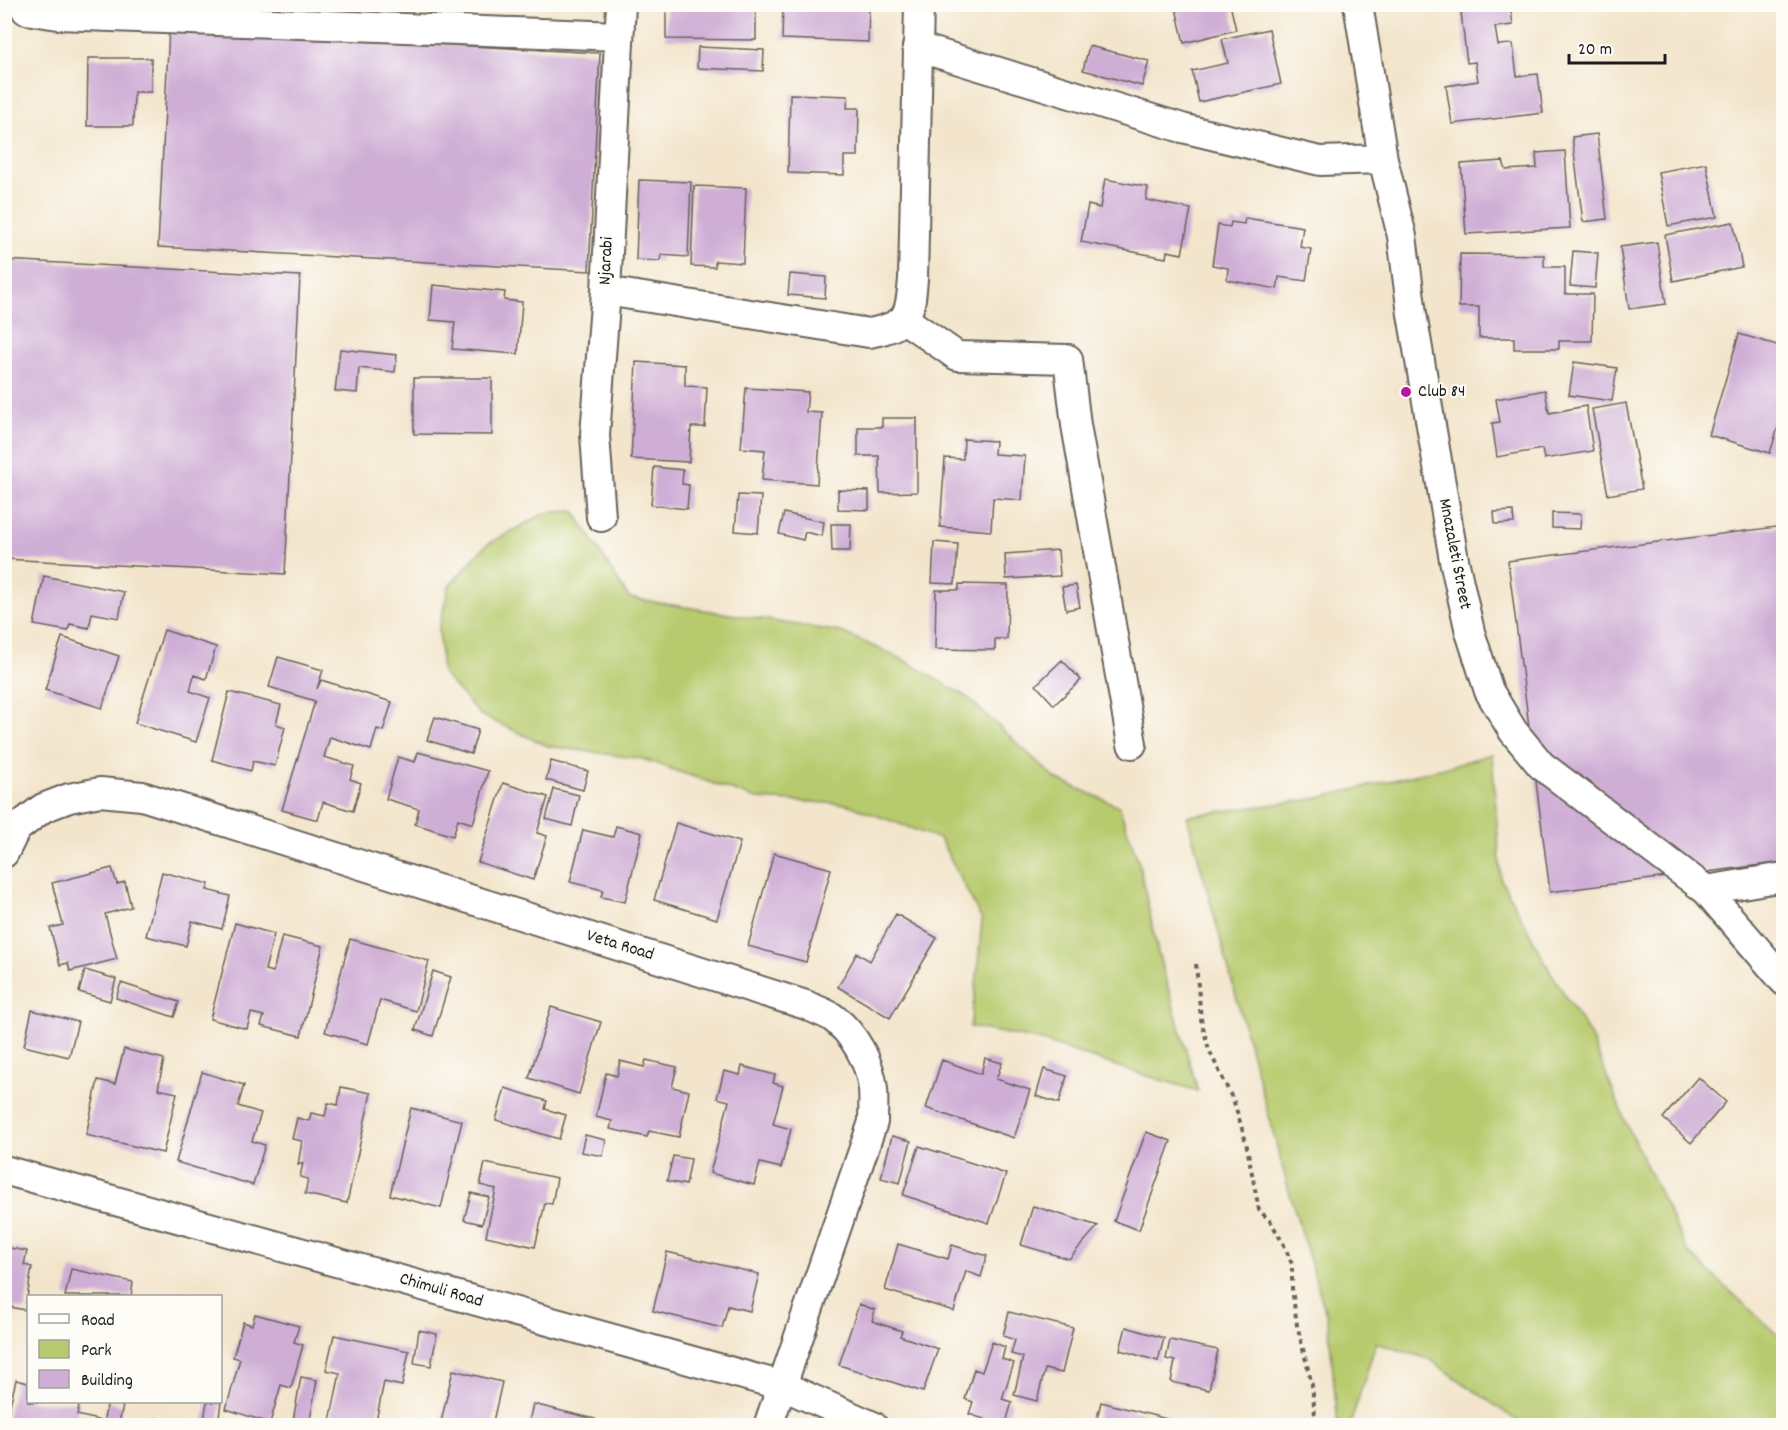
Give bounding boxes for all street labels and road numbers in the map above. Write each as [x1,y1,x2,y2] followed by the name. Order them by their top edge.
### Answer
[593,236,621,286] street label: Njarabi
[1431,496,1477,612] street label: Mnazaleti Street
[583,924,657,968] street label: Veta Road
[396,1267,486,1315] street label: Chimuli Road

